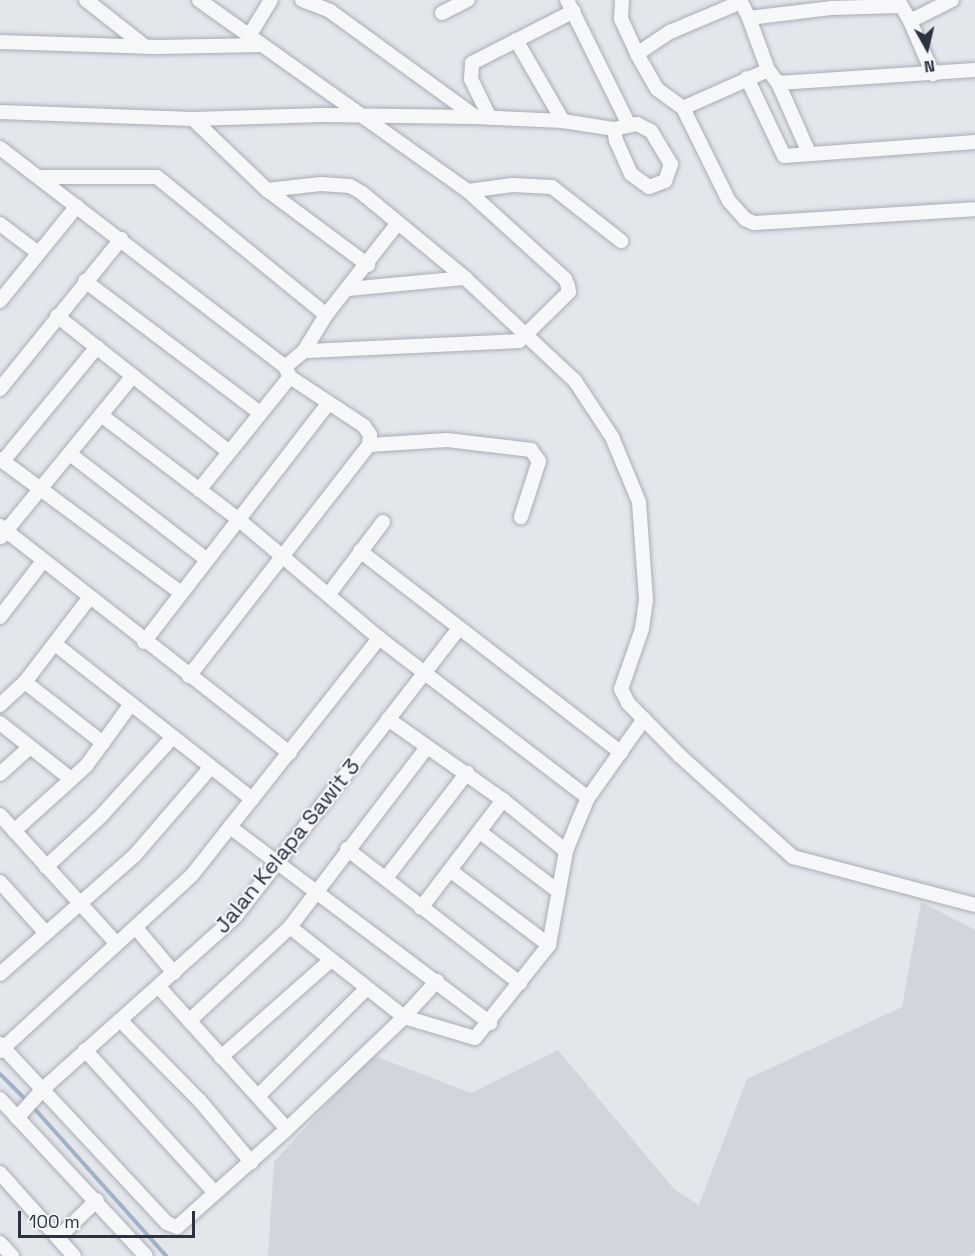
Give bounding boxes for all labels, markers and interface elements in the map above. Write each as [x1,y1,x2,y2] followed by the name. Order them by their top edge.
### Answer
[897,18,957,78] north arrow
[923,55,936,77] text: N
[209,753,365,939] street label: Jalan Kelapa Sawit 3
[21,1199,198,1237] scale bar
[29,1210,80,1233] text: 100 m

